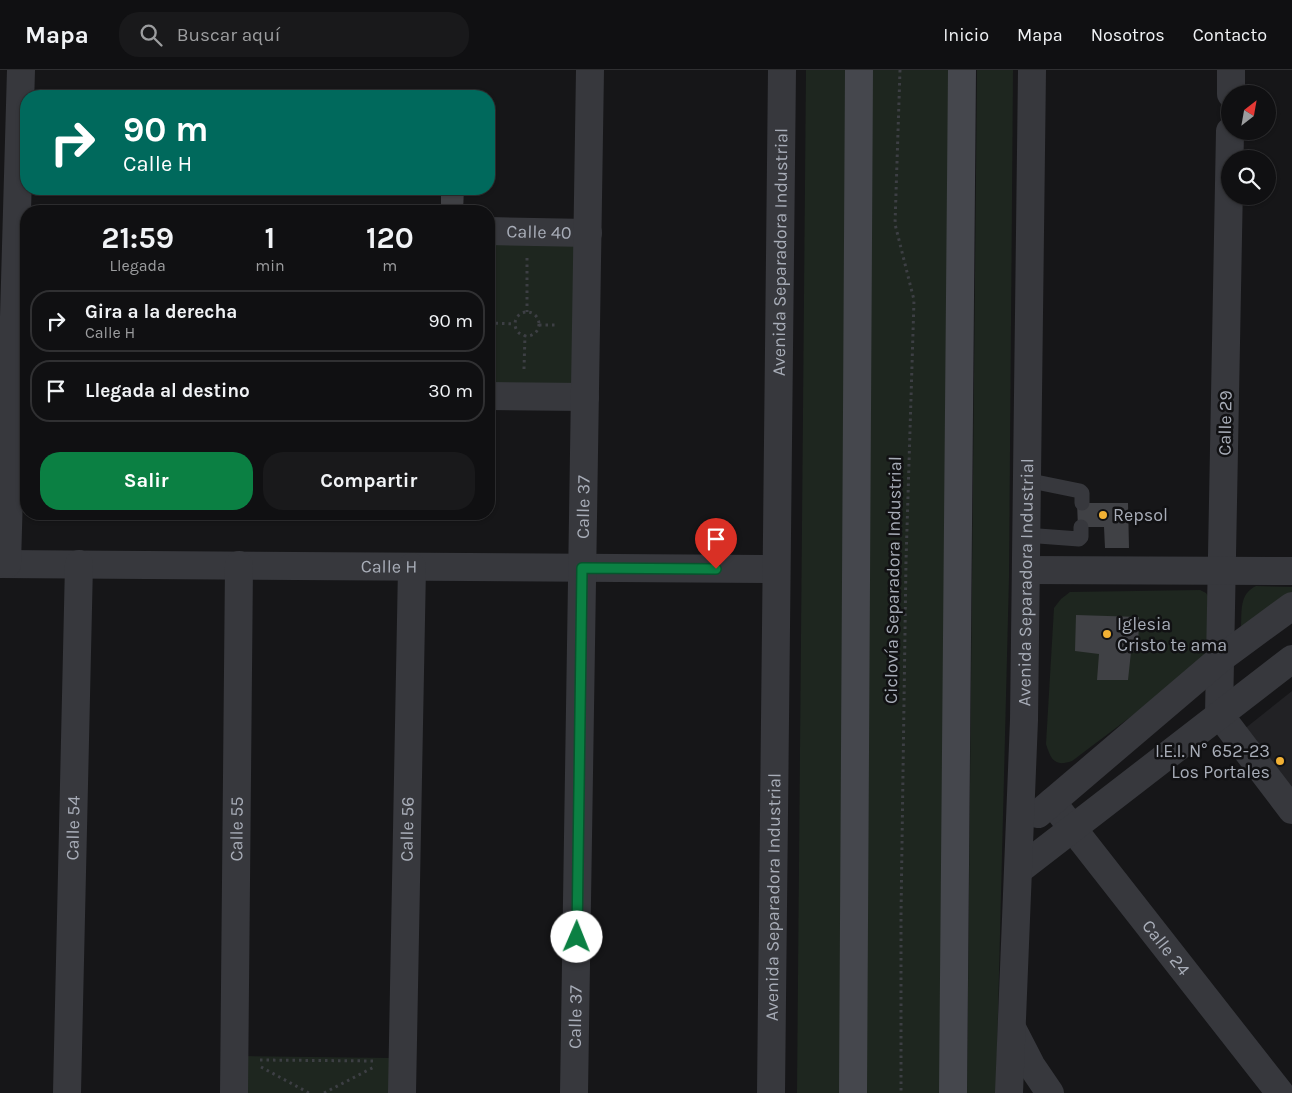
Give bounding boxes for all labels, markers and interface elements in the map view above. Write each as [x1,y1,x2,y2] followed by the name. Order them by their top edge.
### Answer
[119,12,469,57] search box
[25,21,89,49] text: Mapa
[137,21,165,49] icon: search
[177,24,280,46] text: Buscar aquí
[943,24,989,46] text: Inicio
[1017,24,1063,46] text: Mapa
[1091,24,1165,46] text: Nosotros
[1193,24,1267,46] text: Contacto
[1221,85,1276,140] north arrow
[1221,85,1276,205] map controls
[123,109,209,150] text: 90 m
[40,110,105,175] icon: right
[768,128,792,376] street label: Avenida Separadora Industrial
[1221,150,1276,205] button: search
[123,151,192,177] text: Calle H
[101,220,174,256] text: 21:59
[265,220,275,256] text: 1
[366,220,414,256] text: 120
[506,220,572,244] street label: Calle 40
[109,256,166,275] text: Llegada
[255,256,285,275] text: min
[382,256,397,275] text: m
[85,301,237,323] text: Gira a la derecha
[42,307,70,335] icon: right
[428,310,473,332] text: 90 m
[85,323,135,342] text: Calle H
[42,377,70,405] icon: arrive
[85,380,250,402] text: Llegada al destino
[428,380,473,402] text: 30 m
[1213,390,1237,456] street label: Calle 29
[40,452,253,510] button: Salir
[263,452,475,510] button: Compartir
[880,456,906,704] street label: Ciclovía Separadora Industrial
[1013,458,1038,707] street label: Avenida Separadora Industrial
[572,475,595,539] street label: Calle 37
[1113,504,1168,526] place label: Repsol
[1097,509,1109,521] marker: Repsol
[695,518,737,569] pin
[702,525,730,553] icon: arrive
[361,555,417,578] street label: Calle H
[1117,613,1227,656] place label: Iglesia Cristo te ama
[1101,628,1113,640] marker: Iglesia Cristo te ama
[1155,740,1270,783] place label: I.E.I. N° 652-23 Los Portales
[1274,755,1286,767] marker: I.E.I. N° 652-23 Los Portales
[761,773,785,1021] street label: Avenida Separadora Industrial
[61,795,85,861] street label: Calle 54
[225,796,248,862] street label: Calle 55
[395,796,419,862] street label: Calle 56
[550,910,602,962] position arrow
[1137,915,1195,980] street label: Calle 24
[564,984,587,1049] street label: Calle 37

